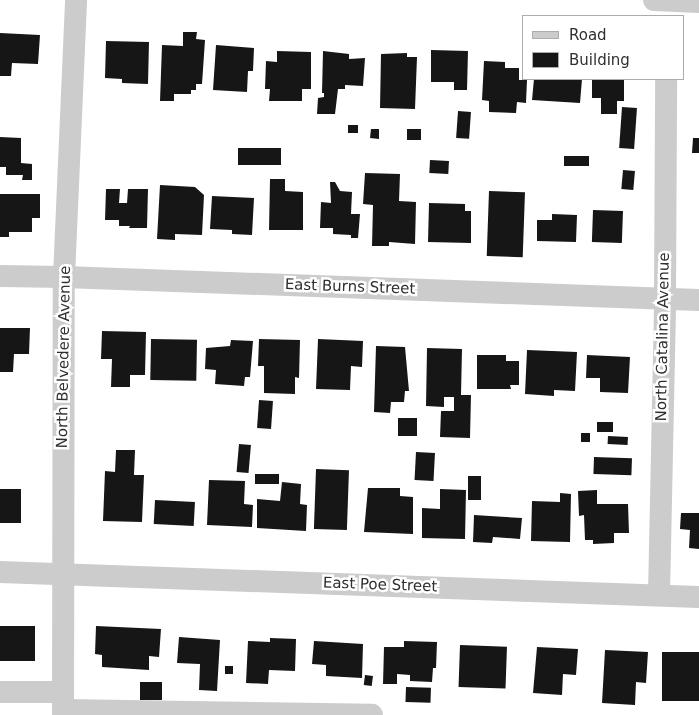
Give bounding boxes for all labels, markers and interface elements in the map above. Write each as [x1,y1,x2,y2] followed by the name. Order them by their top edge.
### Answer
[522,15,684,80] legend
[569,26,607,44] text: Road
[569,51,630,69] text: Building
[653,252,673,422] street label: North Catalina Avenue
[53,265,75,449] street label: North Belvedere Avenue
[284,276,416,298] street label: East Burns Street
[323,574,437,596] street label: East Poe Street

